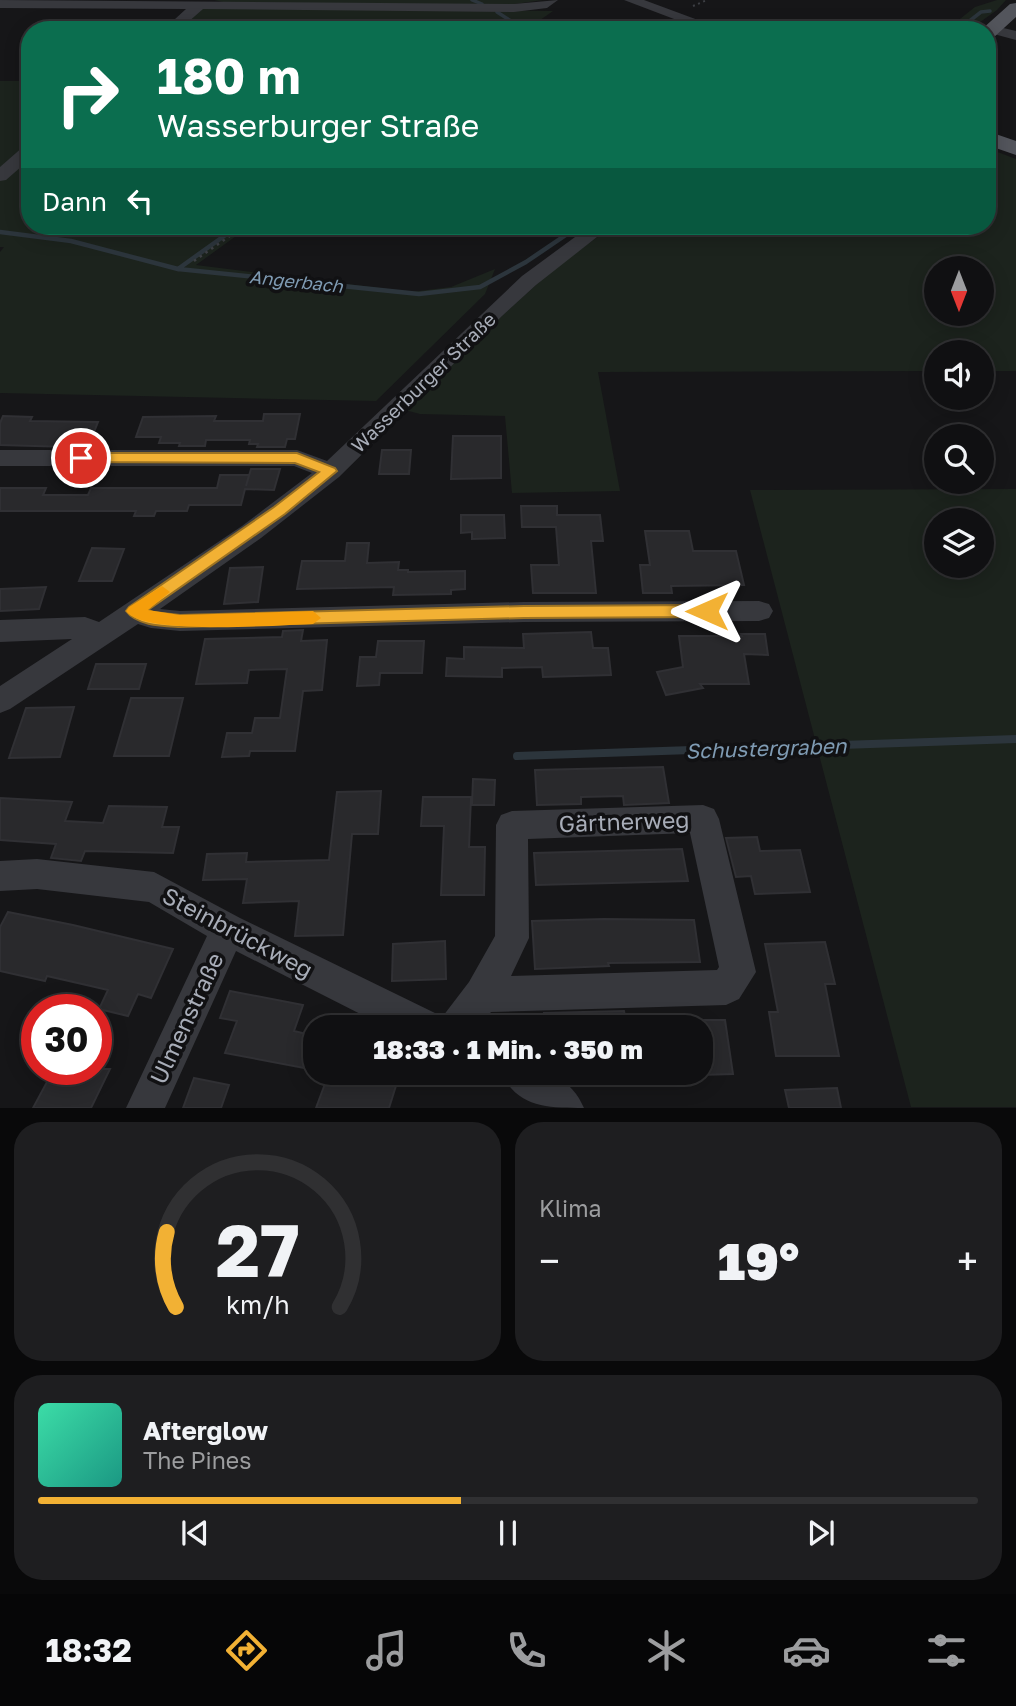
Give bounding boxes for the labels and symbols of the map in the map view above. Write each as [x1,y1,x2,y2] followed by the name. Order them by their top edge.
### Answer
[924,256,994,326] north arrow
[248,265,345,297] water label: Angerbach
[346,307,500,457] street label: Wasserburger Straße
[51,428,111,488] pin
[670,574,744,648] position arrow
[685,732,848,764] water label: Schustergraben
[558,805,690,837] street label: Gärtnerweg
[158,881,318,983] street label: Steinbrückweg
[143,948,229,1088] street label: Ulmenstraße
[21,994,112,1085] speed limit sign: 30

